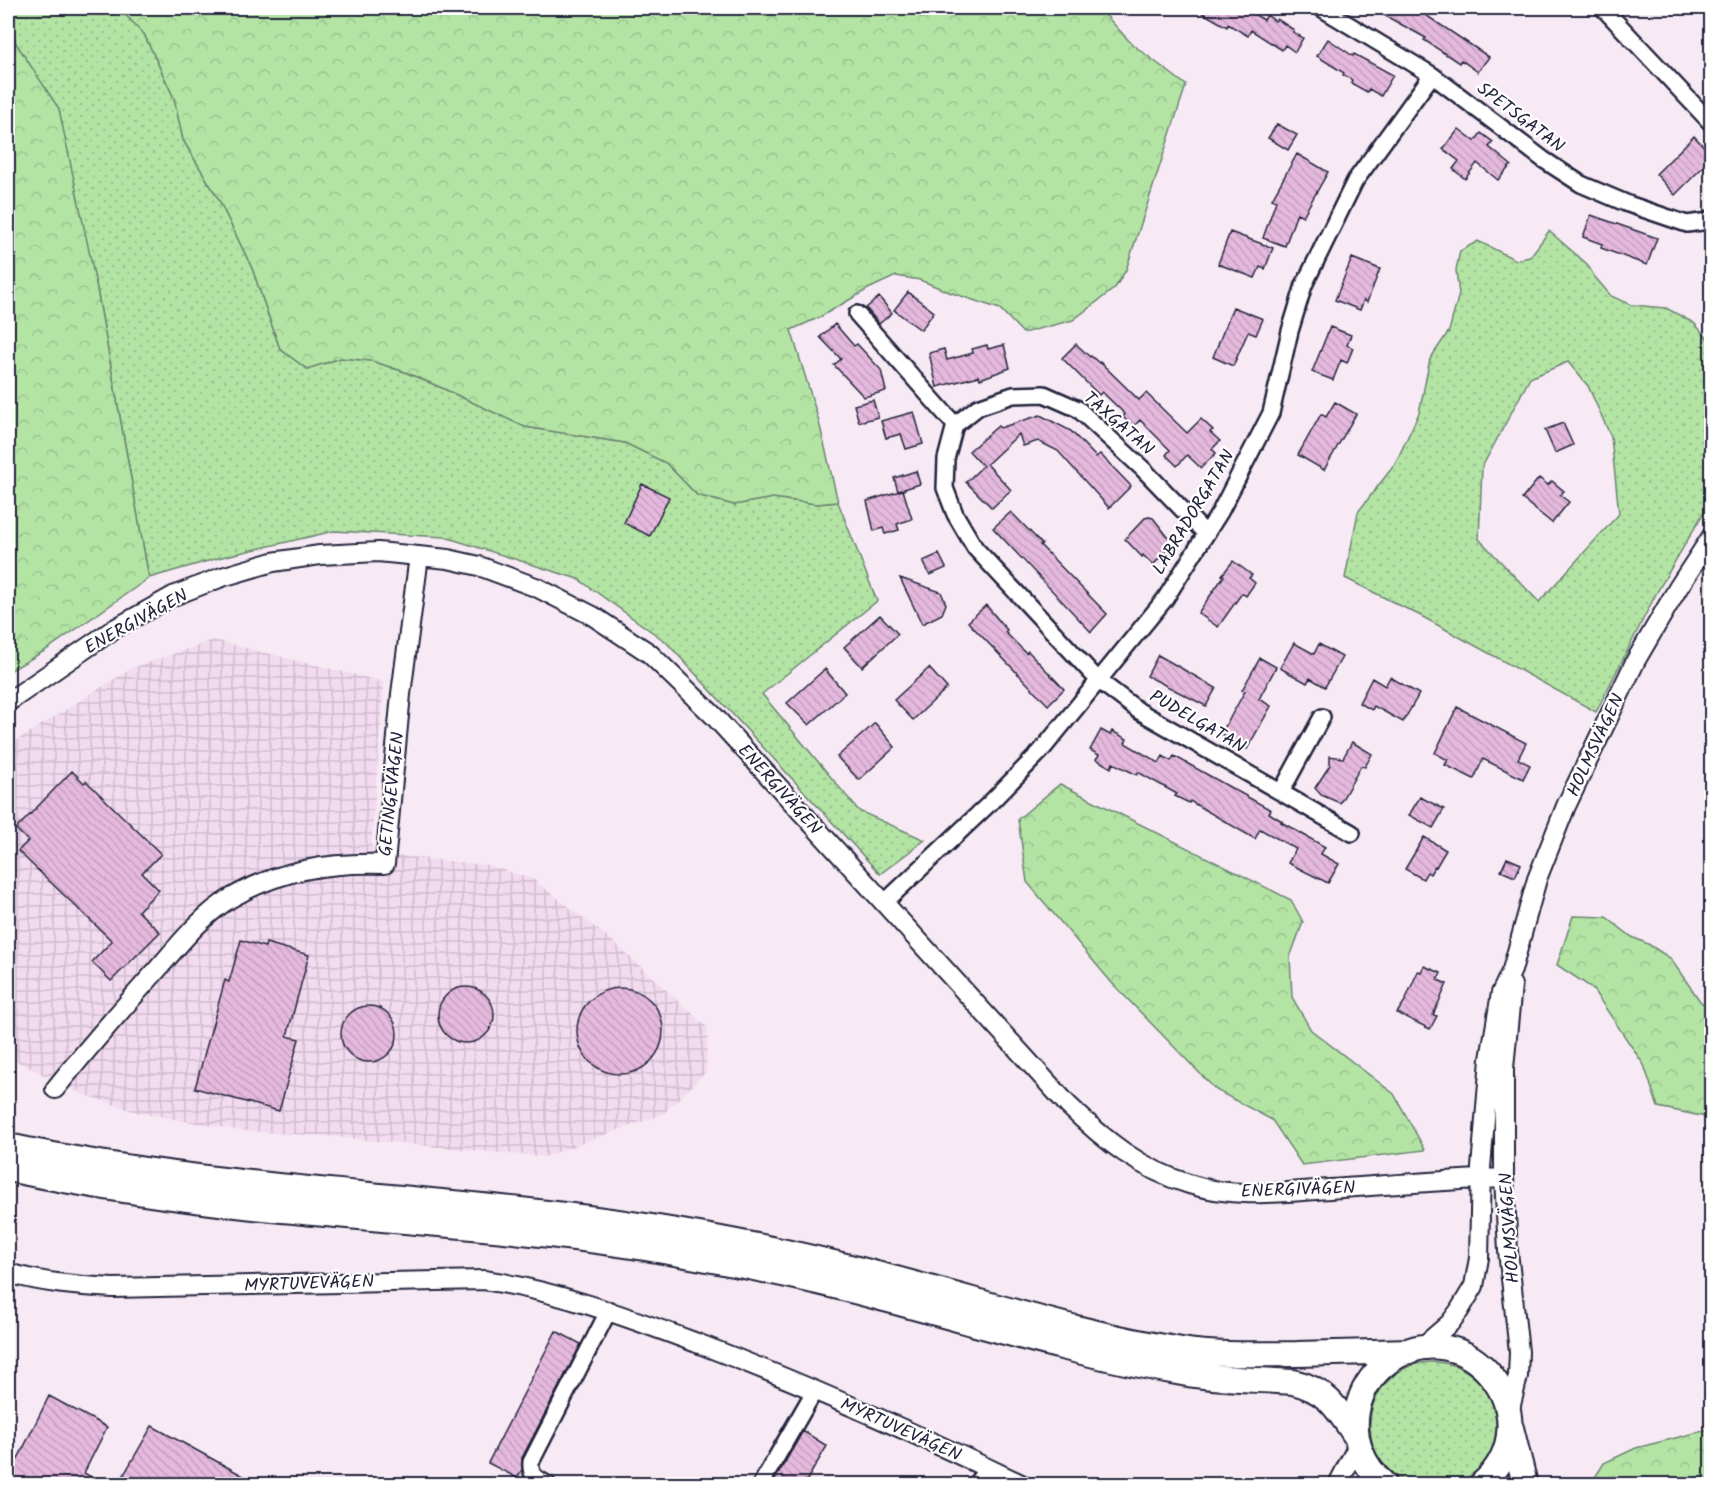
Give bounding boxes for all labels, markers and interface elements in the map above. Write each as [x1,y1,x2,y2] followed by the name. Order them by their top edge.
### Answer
[1470,75,1570,161] street label: SPETSGATAN
[1076,385,1160,463] street label: TAXGATAN
[1145,445,1243,581] street label: LABRADORGATAN
[80,582,194,663] street label: ENERGIVÄGEN
[1144,683,1251,762] street label: PUDELGATAN
[1560,689,1633,802] street label: HOLMSVÄGEN
[372,731,413,858] street label: GETINGEVÄGEN
[730,738,828,842] street label: ENERGIVÄGEN
[1492,1172,1529,1284] street label: HOLMSVÄGEN
[1240,1174,1356,1207] street label: ENERGIVÄGEN
[244,1268,374,1301] street label: MYRTUVEVÄGEN
[835,1391,966,1470] street label: MYRTUVEVÄGEN

